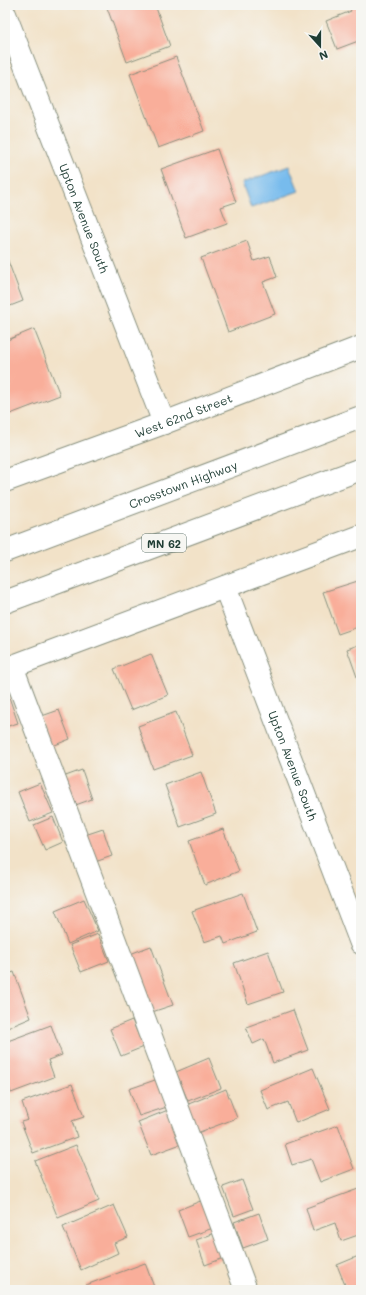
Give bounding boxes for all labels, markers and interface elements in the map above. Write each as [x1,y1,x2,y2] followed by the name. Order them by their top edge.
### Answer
[300,26,340,66] north arrow
[317,47,330,64] text: N
[56,161,113,275] street label: Upton Avenue South
[132,389,234,441] street label: West 62nd Street
[126,456,239,512] street label: Crosstown Highway
[142,534,186,552] road number: MN 62
[265,708,321,823] street label: Upton Avenue South

